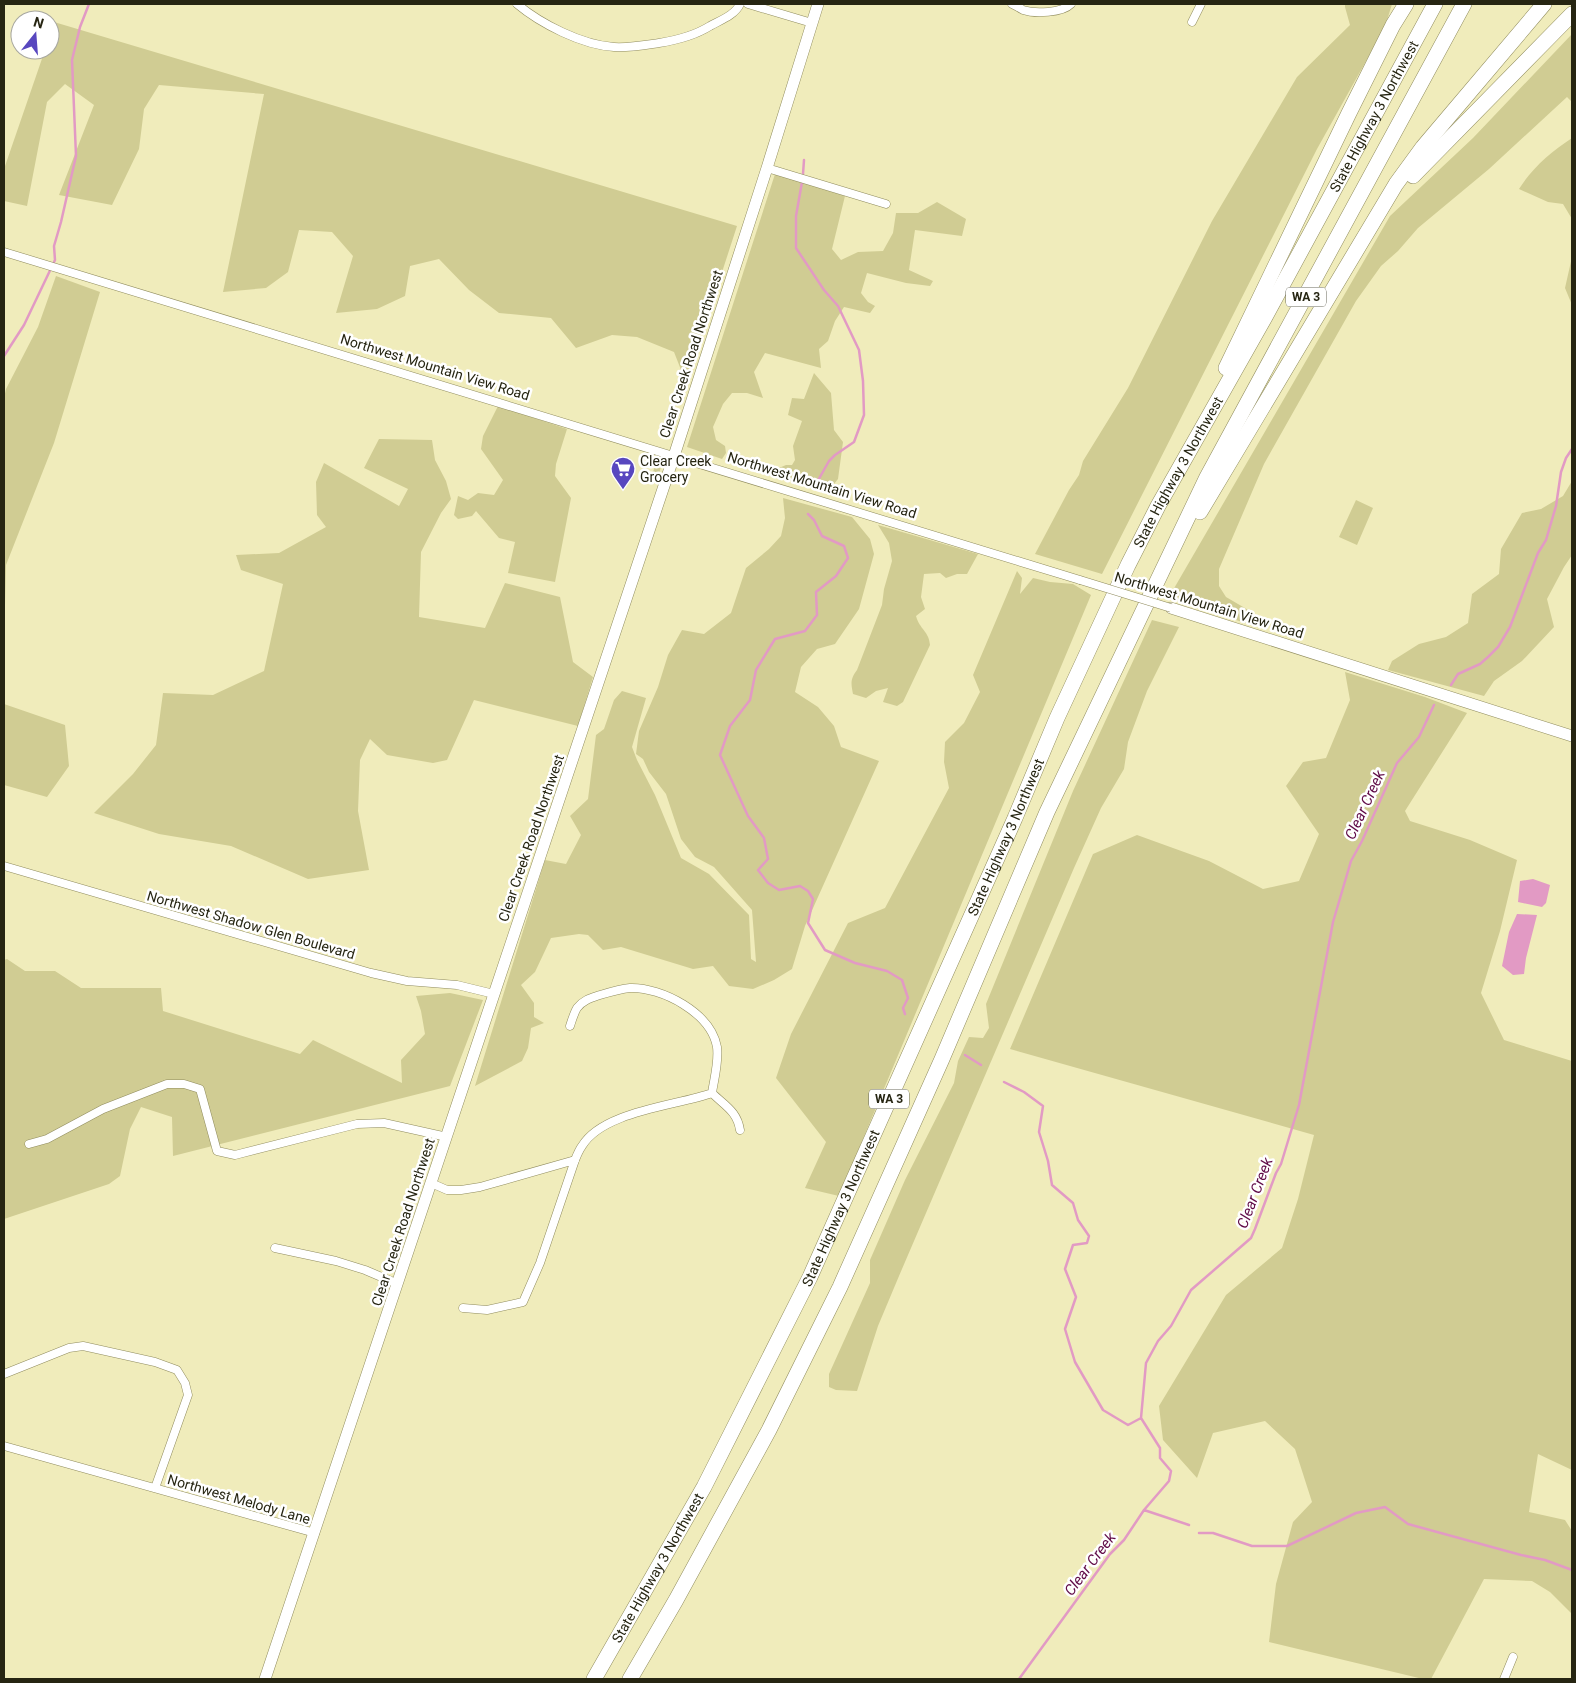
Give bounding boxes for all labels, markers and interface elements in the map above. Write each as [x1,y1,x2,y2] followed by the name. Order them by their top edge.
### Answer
[10,10,60,60] north arrow
[32,13,46,32] text: N
[1326,38,1422,195] street label: State Highway 3 Northwest
[656,268,726,440] street label: Clear Creek Road Northwest
[1286,288,1326,306] road number: WA 3
[339,331,531,403] street label: Northwest Mountain View Road
[1130,394,1226,550] street label: State Highway 3 Northwest
[726,449,918,521] street label: Northwest Mountain View Road
[640,453,712,485] place label: Clear Creek Grocery
[610,456,636,490] supermarket icon: Clear Creek Grocery
[1113,569,1305,641] street label: Northwest Mountain View Road
[495,752,567,924] street label: Clear Creek Road Northwest
[964,756,1047,918] street label: State Highway 3 Northwest
[1341,767,1389,842] water label: Clear Creek
[145,888,357,962] street label: Northwest Shadow Glen Boulevard
[869,1090,909,1108] road number: WA 3
[799,1127,883,1289] street label: State Highway 3 Northwest
[368,1136,438,1308] street label: Clear Creek Road Northwest
[1233,1155,1277,1231] water label: Clear Creek
[166,1471,312,1527] street label: Northwest Melody Lane
[608,1490,707,1646] street label: State Highway 3 Northwest
[1060,1528,1120,1599] water label: Clear Creek

